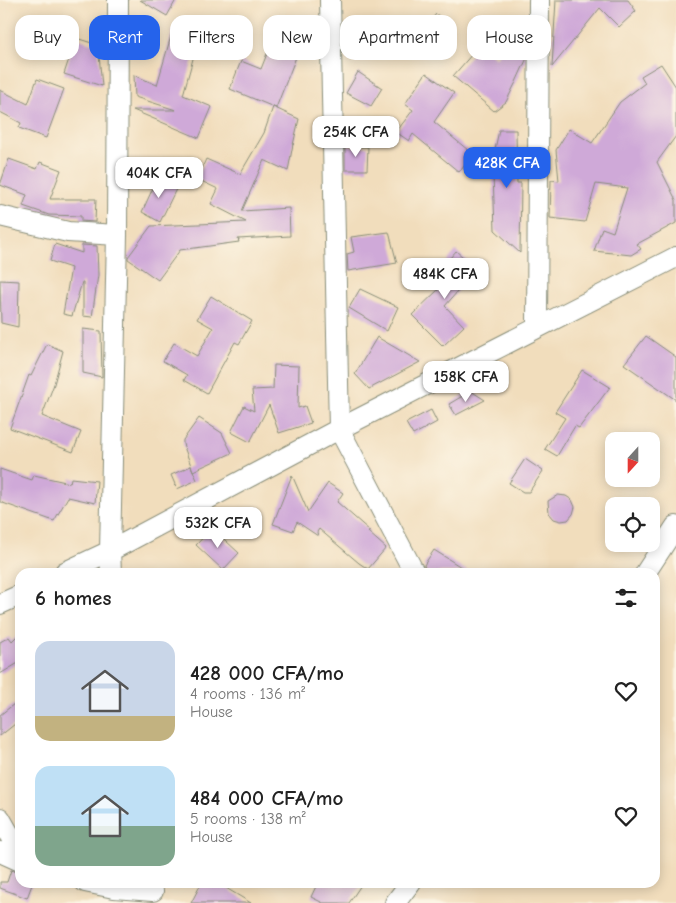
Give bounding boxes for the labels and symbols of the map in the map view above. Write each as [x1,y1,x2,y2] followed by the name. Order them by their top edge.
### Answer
[304,116,408,158] pin: 254K CFA
[455,146,559,189] pin: 428K CFA
[107,156,211,199] pin: 404K CFA
[393,258,497,300] pin: 484K CFA
[414,360,518,403] pin: 158K CFA
[605,432,660,488] north arrow
[166,506,270,549] pin: 532K CFA

